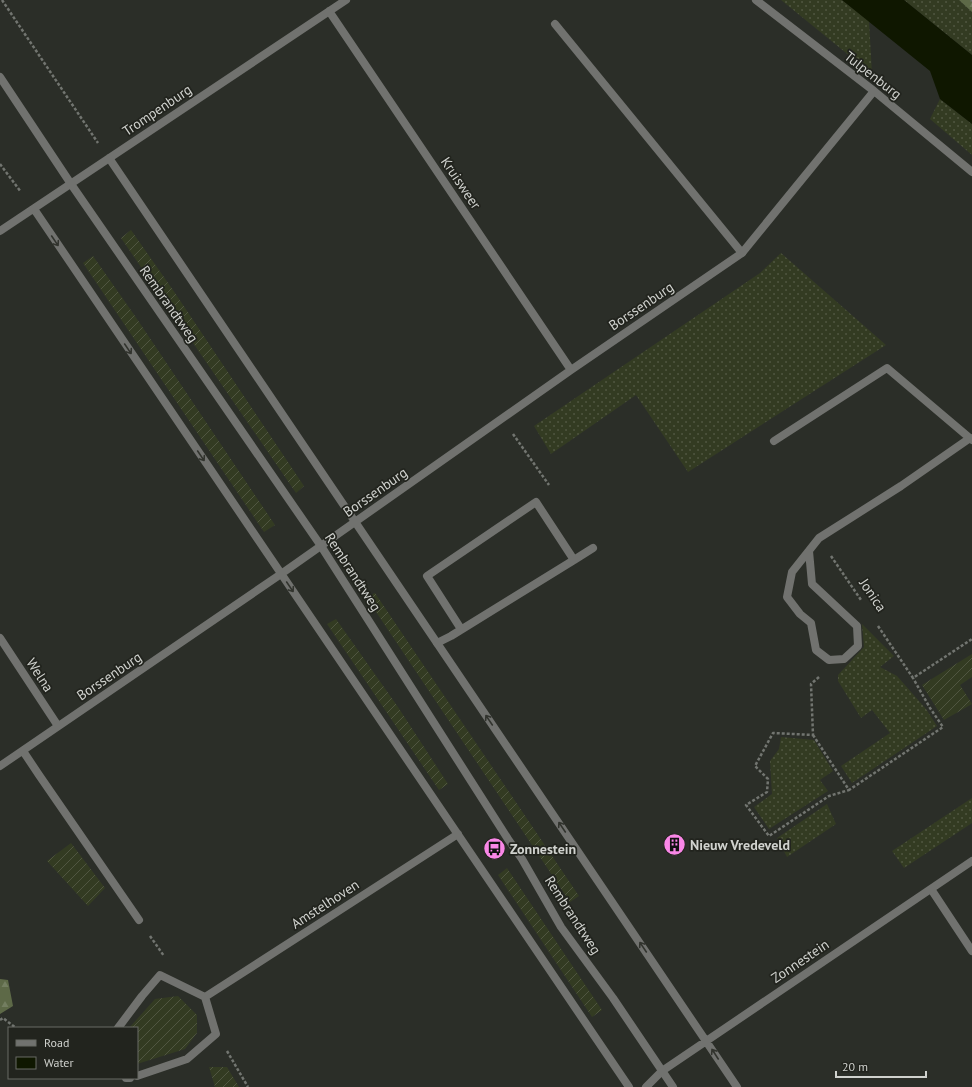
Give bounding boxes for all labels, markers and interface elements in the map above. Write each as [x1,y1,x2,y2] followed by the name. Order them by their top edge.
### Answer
[841,47,905,103] street label: Tulpenburg
[119,80,195,140] street label: Trompenburg
[437,153,485,213] street label: Kruisweer
[52,235,60,247] one-way arrow
[136,262,202,346] street label: Rembrandtweg
[605,278,677,334] street label: Borssenburg
[125,343,133,355] one-way arrow
[197,451,206,462] one-way arrow
[339,463,411,521] street label: Borssenburg
[321,529,385,615] street label: Rembrandtweg
[855,574,891,615] street label: Jonica
[286,581,294,592] one-way arrow
[73,648,145,704] street label: Borssenburg
[22,655,58,695] street label: Welna
[485,714,494,725] one-way arrow
[558,822,566,833] one-way arrow
[661,832,687,858] building icon: Nieuw Vredeveld
[482,836,508,862] bus stop icon: Zonnestein
[690,836,790,854] place label: Nieuw Vredeveld
[510,840,576,858] place label: Zonnestein
[541,872,605,958] street label: Rembrandtweg
[288,875,362,933] street label: Amstelhoven
[768,935,832,987] street label: Zonnestein
[639,941,647,952] one-way arrow
[8,1027,138,1079] legend
[44,1035,69,1050] text: Road
[711,1049,720,1060] one-way arrow
[836,1053,926,1079] scale bar
[44,1055,74,1070] text: Water
[842,1059,868,1074] text: 20 m

